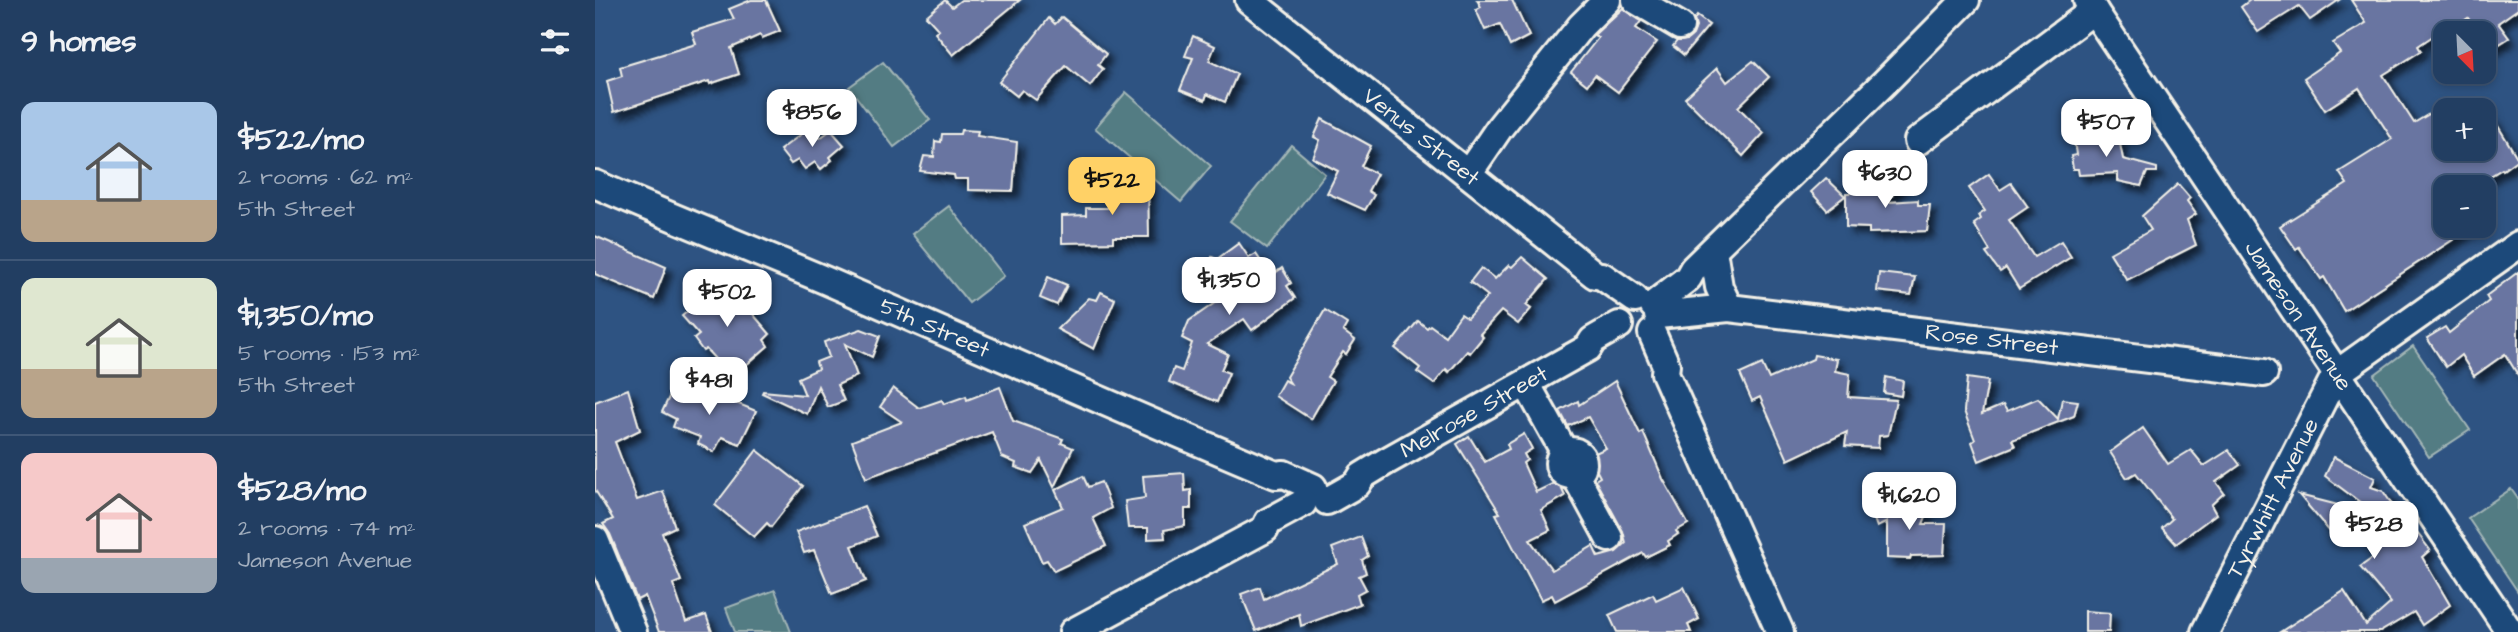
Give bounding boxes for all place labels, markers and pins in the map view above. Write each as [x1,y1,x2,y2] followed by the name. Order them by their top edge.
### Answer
[771,90,853,149] pin: $856
[2065,100,2147,159] pin: $507
[1844,150,1926,210] pin: $630
[1071,158,1153,217] pin: $522
[1172,258,1286,317] pin: $1,350
[686,270,768,329] pin: $502
[668,358,750,417] pin: $481
[1852,472,1966,532] pin: $1,620
[2333,502,2415,561] pin: $528

